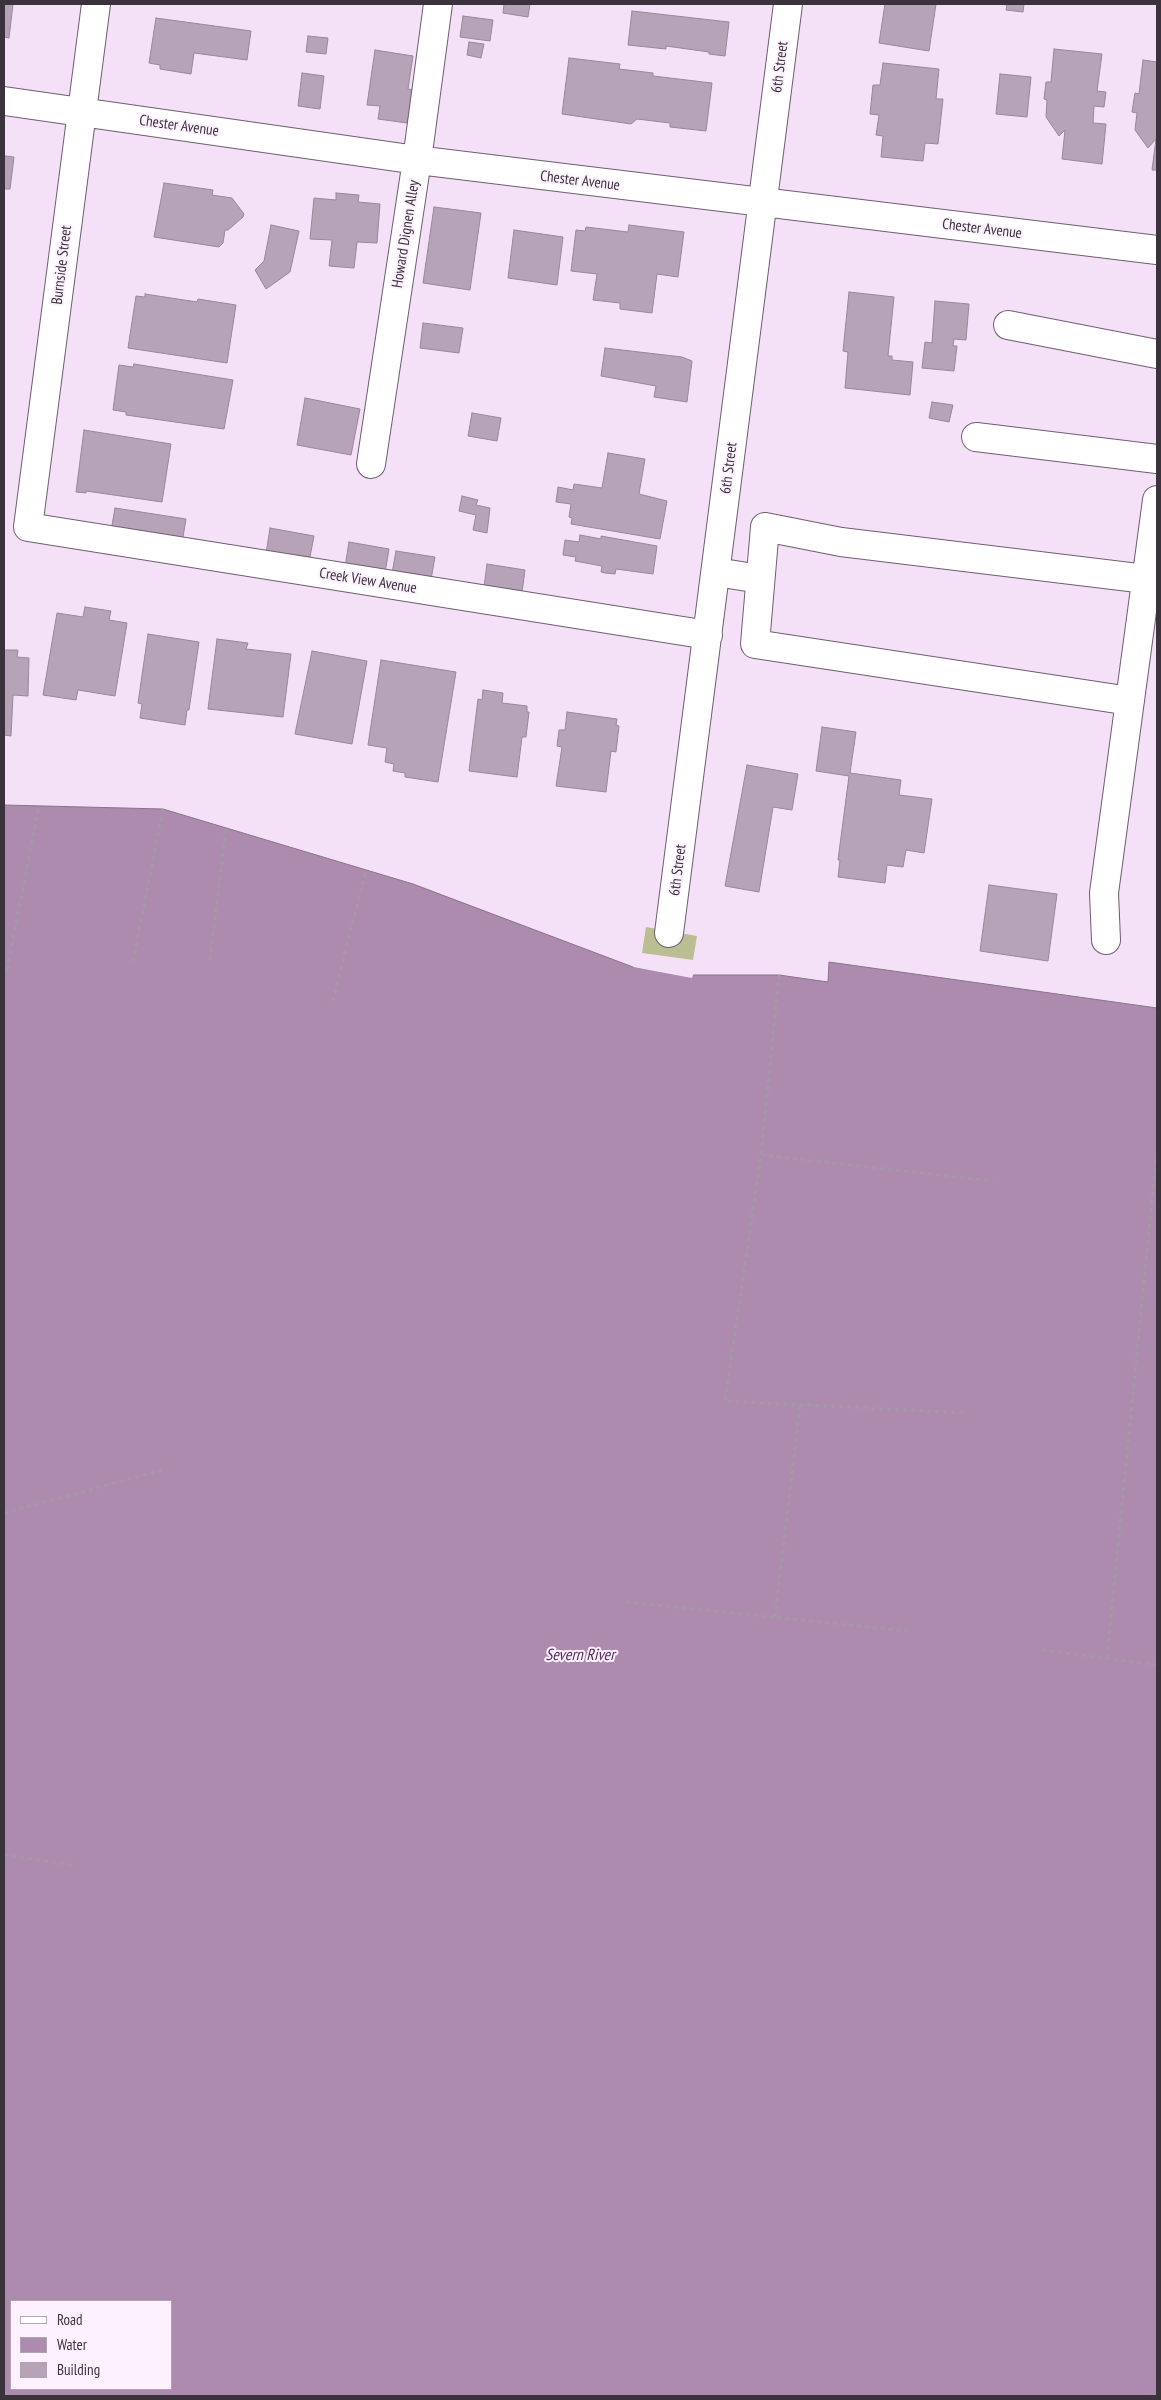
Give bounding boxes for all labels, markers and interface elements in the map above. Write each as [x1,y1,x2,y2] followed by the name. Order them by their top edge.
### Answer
[768,40,792,94] street label: 6th Street
[138,112,220,140] street label: Chester Avenue
[539,167,621,195] street label: Chester Avenue
[389,179,423,289] street label: Howard Dignen Alley
[941,215,1023,243] street label: Chester Avenue
[48,224,76,306] street label: Burnside Street
[717,441,741,495] street label: 6th Street
[318,564,418,598] street label: Creek View Avenue
[666,843,690,897] street label: 6th Street
[545,1645,615,1665] water label: Severn River
[10,2300,172,2390] legend
[57,2310,83,2329] text: Road
[57,2335,87,2354] text: Water
[57,2360,100,2379] text: Building

